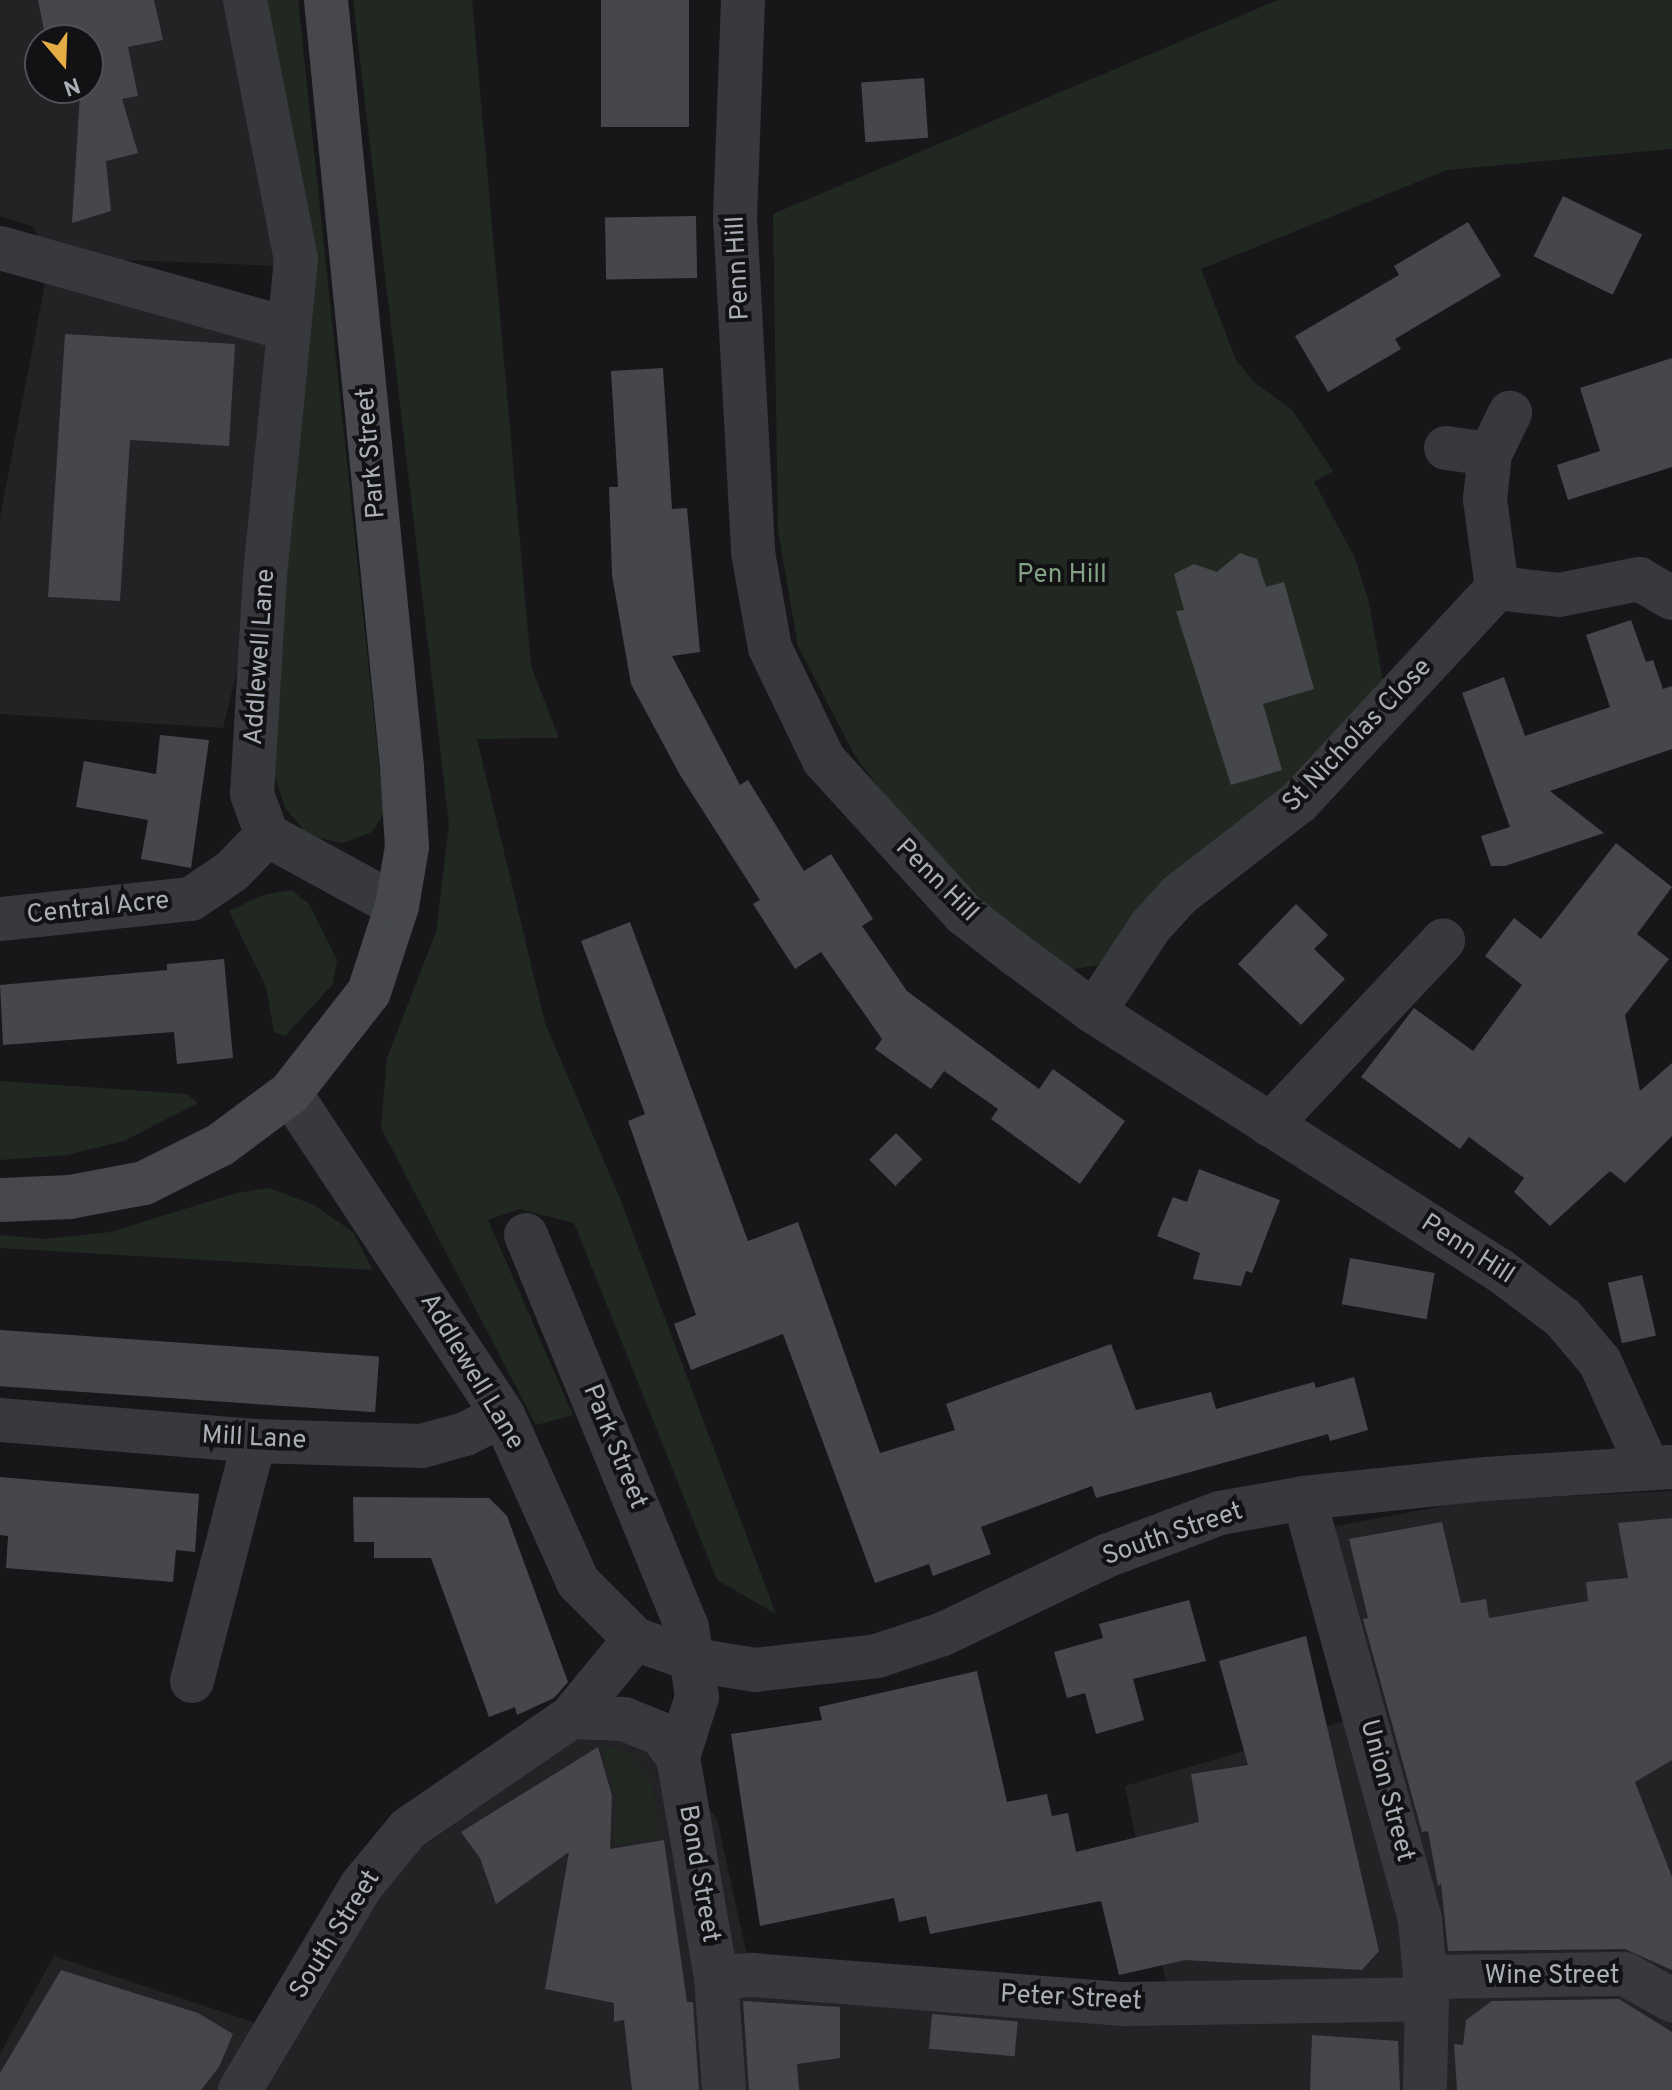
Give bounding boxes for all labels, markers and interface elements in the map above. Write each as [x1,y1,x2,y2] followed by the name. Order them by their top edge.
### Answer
[24,24,104,104] north arrow
[59,70,83,101] text: N
[721,215,757,321] street label: Penn Hill
[351,386,393,520] street label: Park Street
[1017,560,1107,592] park label: Pen Hill
[239,568,283,746] street label: Addlewell Lane
[1277,653,1439,819] street label: St Nicholas Close
[888,833,984,929] street label: Penn Hill
[25,886,171,932] street label: Central Acre
[1415,1208,1519,1292] street label: Penn Hill
[412,1288,530,1456] street label: Addlewell Lane
[575,1380,653,1514] street label: Park Street
[201,1421,307,1457] street label: Mill Lane
[1099,1497,1247,1573] street label: South Street
[1352,1717,1420,1865] street label: Union Street
[671,1803,725,1945] street label: Bond Street
[284,1865,388,2005] street label: South Street
[1484,1961,1620,1993] street label: Wine Street
[999,1980,1143,2018] street label: Peter Street

